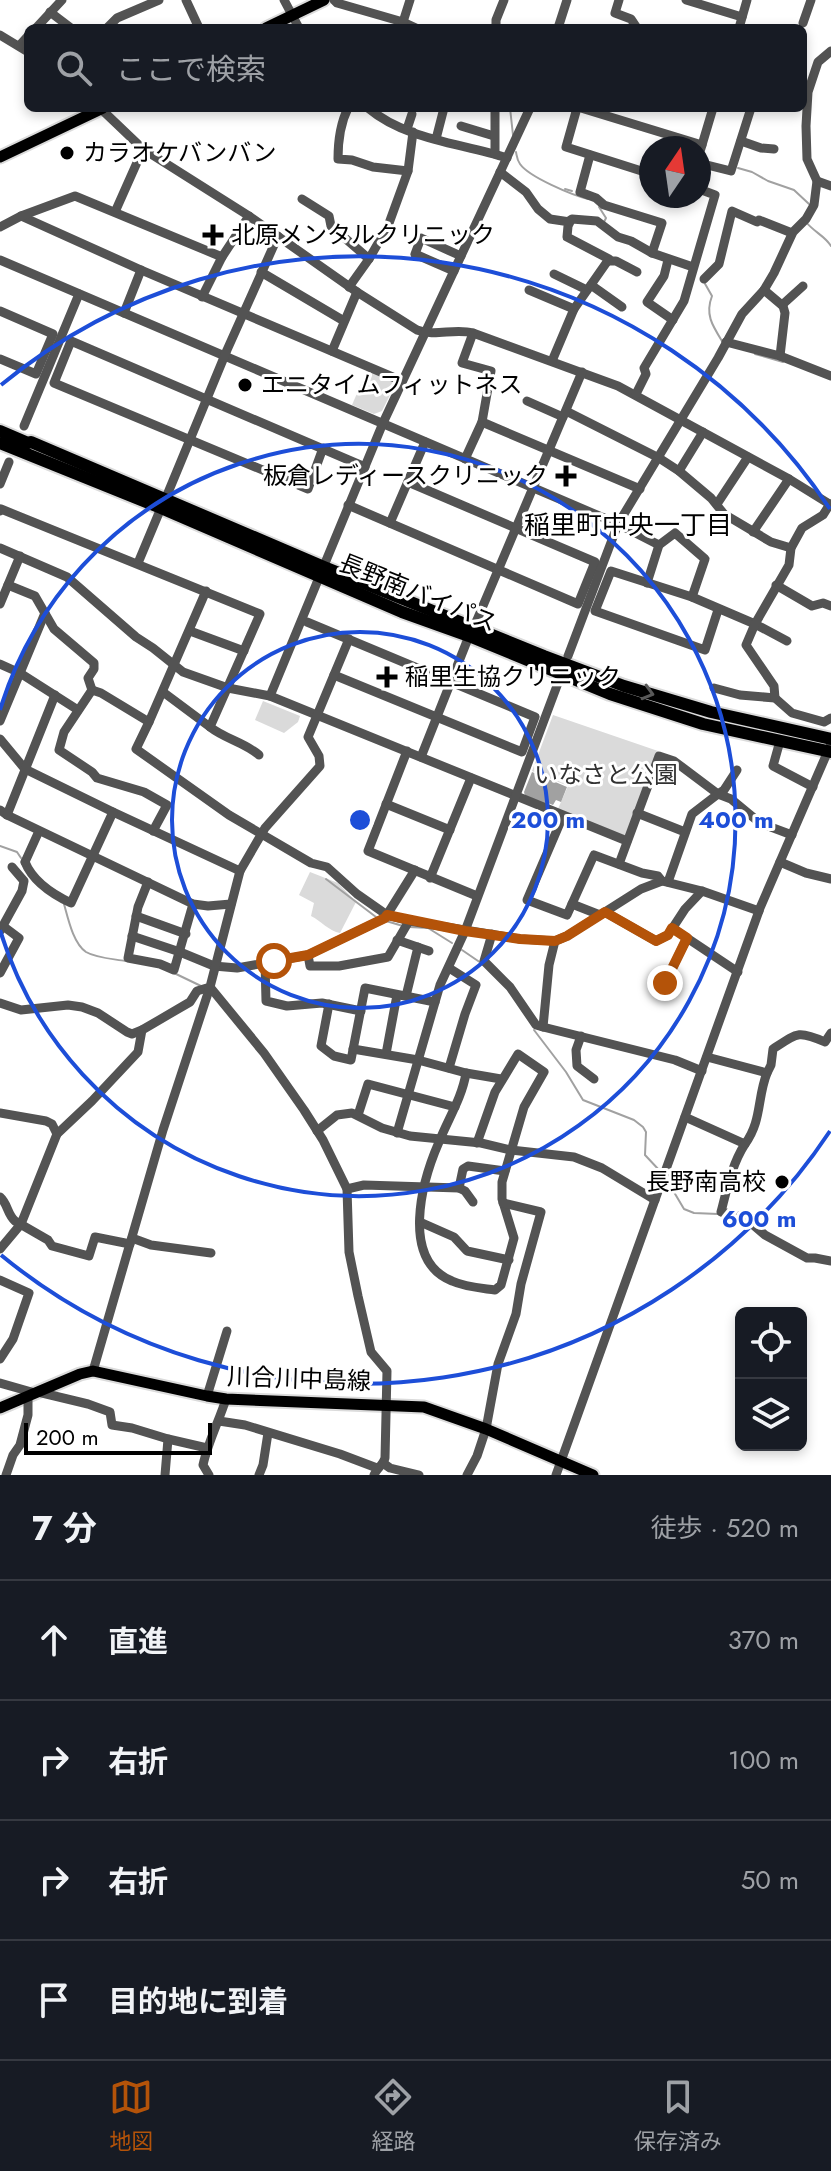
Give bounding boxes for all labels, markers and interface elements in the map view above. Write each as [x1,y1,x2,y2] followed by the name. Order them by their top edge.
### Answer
[24,24,807,112] search box
[52,46,96,90] icon: search
[116,48,266,91] text: ここで検索
[83,135,276,170] place label: カラオケバンバン
[639,136,711,208] north arrow
[58,144,76,162] marker: カラオケバンバン
[231,217,495,252] place label: 北原メンタルクリニック
[202,224,224,246] marker: 北原メンタルクリニック
[261,367,523,402] place label: エニタイムフィットネス
[236,376,254,394] marker: エニタイムフィットネス
[263,458,548,493] place label: 板倉レディースクリニック
[555,465,577,487] marker: 板倉レディースクリニック
[524,506,732,544] district label: 稲里町中央一丁目
[334,545,502,640] street label: 長野南バイパス
[405,659,621,694] place label: 稲里生協クリニック
[376,666,398,688] marker: 稲里生協クリニック
[641,684,655,700] one-way arrow
[534,757,678,792] park label: いなさと公園
[511,802,585,837] text: 200 m
[698,802,774,837] text: 400 m
[346,806,374,834] centre of rings
[256,943,292,979] route start
[647,965,683,1001] route end
[646,1164,766,1199] place label: 長野南高校
[773,1173,791,1191] marker: 長野南高校
[722,1201,796,1236] text: 600 m
[735,1307,807,1451] map controls
[735,1307,807,1379] button: locate
[226,1358,372,1399] street label: 川合川中島線
[735,1379,807,1451] button: layers
[24,1419,212,1455] scale bar
[36,1421,99,1453] text: 200 m
[32,1504,97,1553] text: 7 分
[650,1509,799,1547] text: 徒歩 · 520 m
[32,1618,76,1662] icon: ahead
[108,1620,168,1663] text: 直進
[728,1621,799,1659] text: 370 m
[32,1738,76,1782] icon: right
[108,1740,168,1783] text: 右折
[728,1741,799,1779] text: 100 m
[32,1858,76,1902] icon: right
[108,1860,168,1903] text: 右折
[741,1861,799,1899] text: 50 m
[32,1978,76,2022] icon: arrive
[108,1980,288,2023] text: 目的地に到着
[109,2075,153,2157] tab: 地図
[371,2075,416,2157] tab: 経路
[634,2075,722,2157] tab: 保存済み

